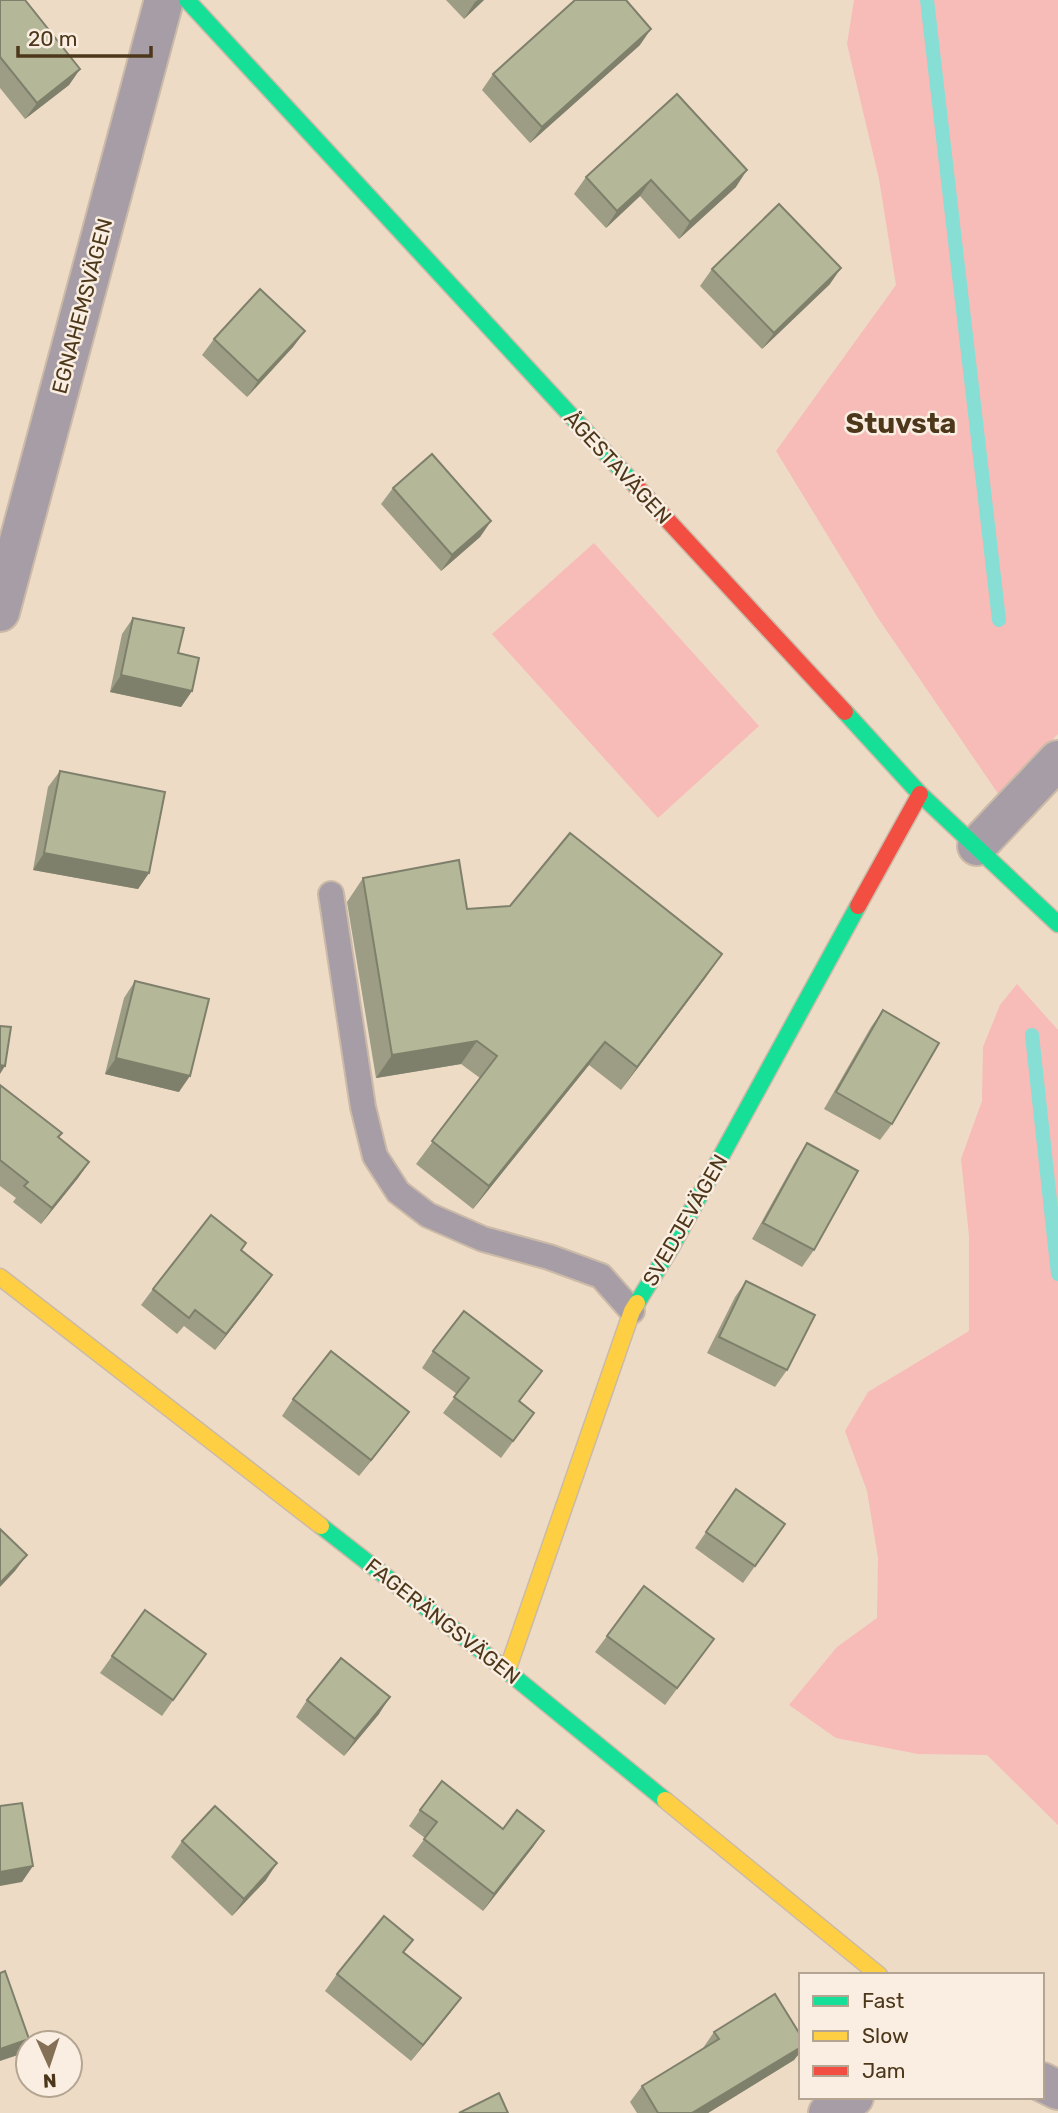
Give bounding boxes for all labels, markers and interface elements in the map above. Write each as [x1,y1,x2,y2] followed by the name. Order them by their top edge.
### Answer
[18,14,150,58] scale bar
[28,26,77,51] text: 20 m
[47,216,117,396] street label: EGNAHEMSVÄGEN
[559,405,677,529] street label: ÅGESTAVÄGEN
[846,407,956,440] district label: Stuvsta
[637,1150,733,1290] street label: SVEDJEVÄGEN
[361,1553,525,1689] street label: FAGERÄNGSVÄGEN
[799,1973,1044,2099] legend
[862,1988,904,2013] text: Fast
[862,2023,909,2048] text: Slow
[14,2029,84,2099] north arrow
[862,2058,906,2083] text: Jam
[42,2069,57,2092] text: N

